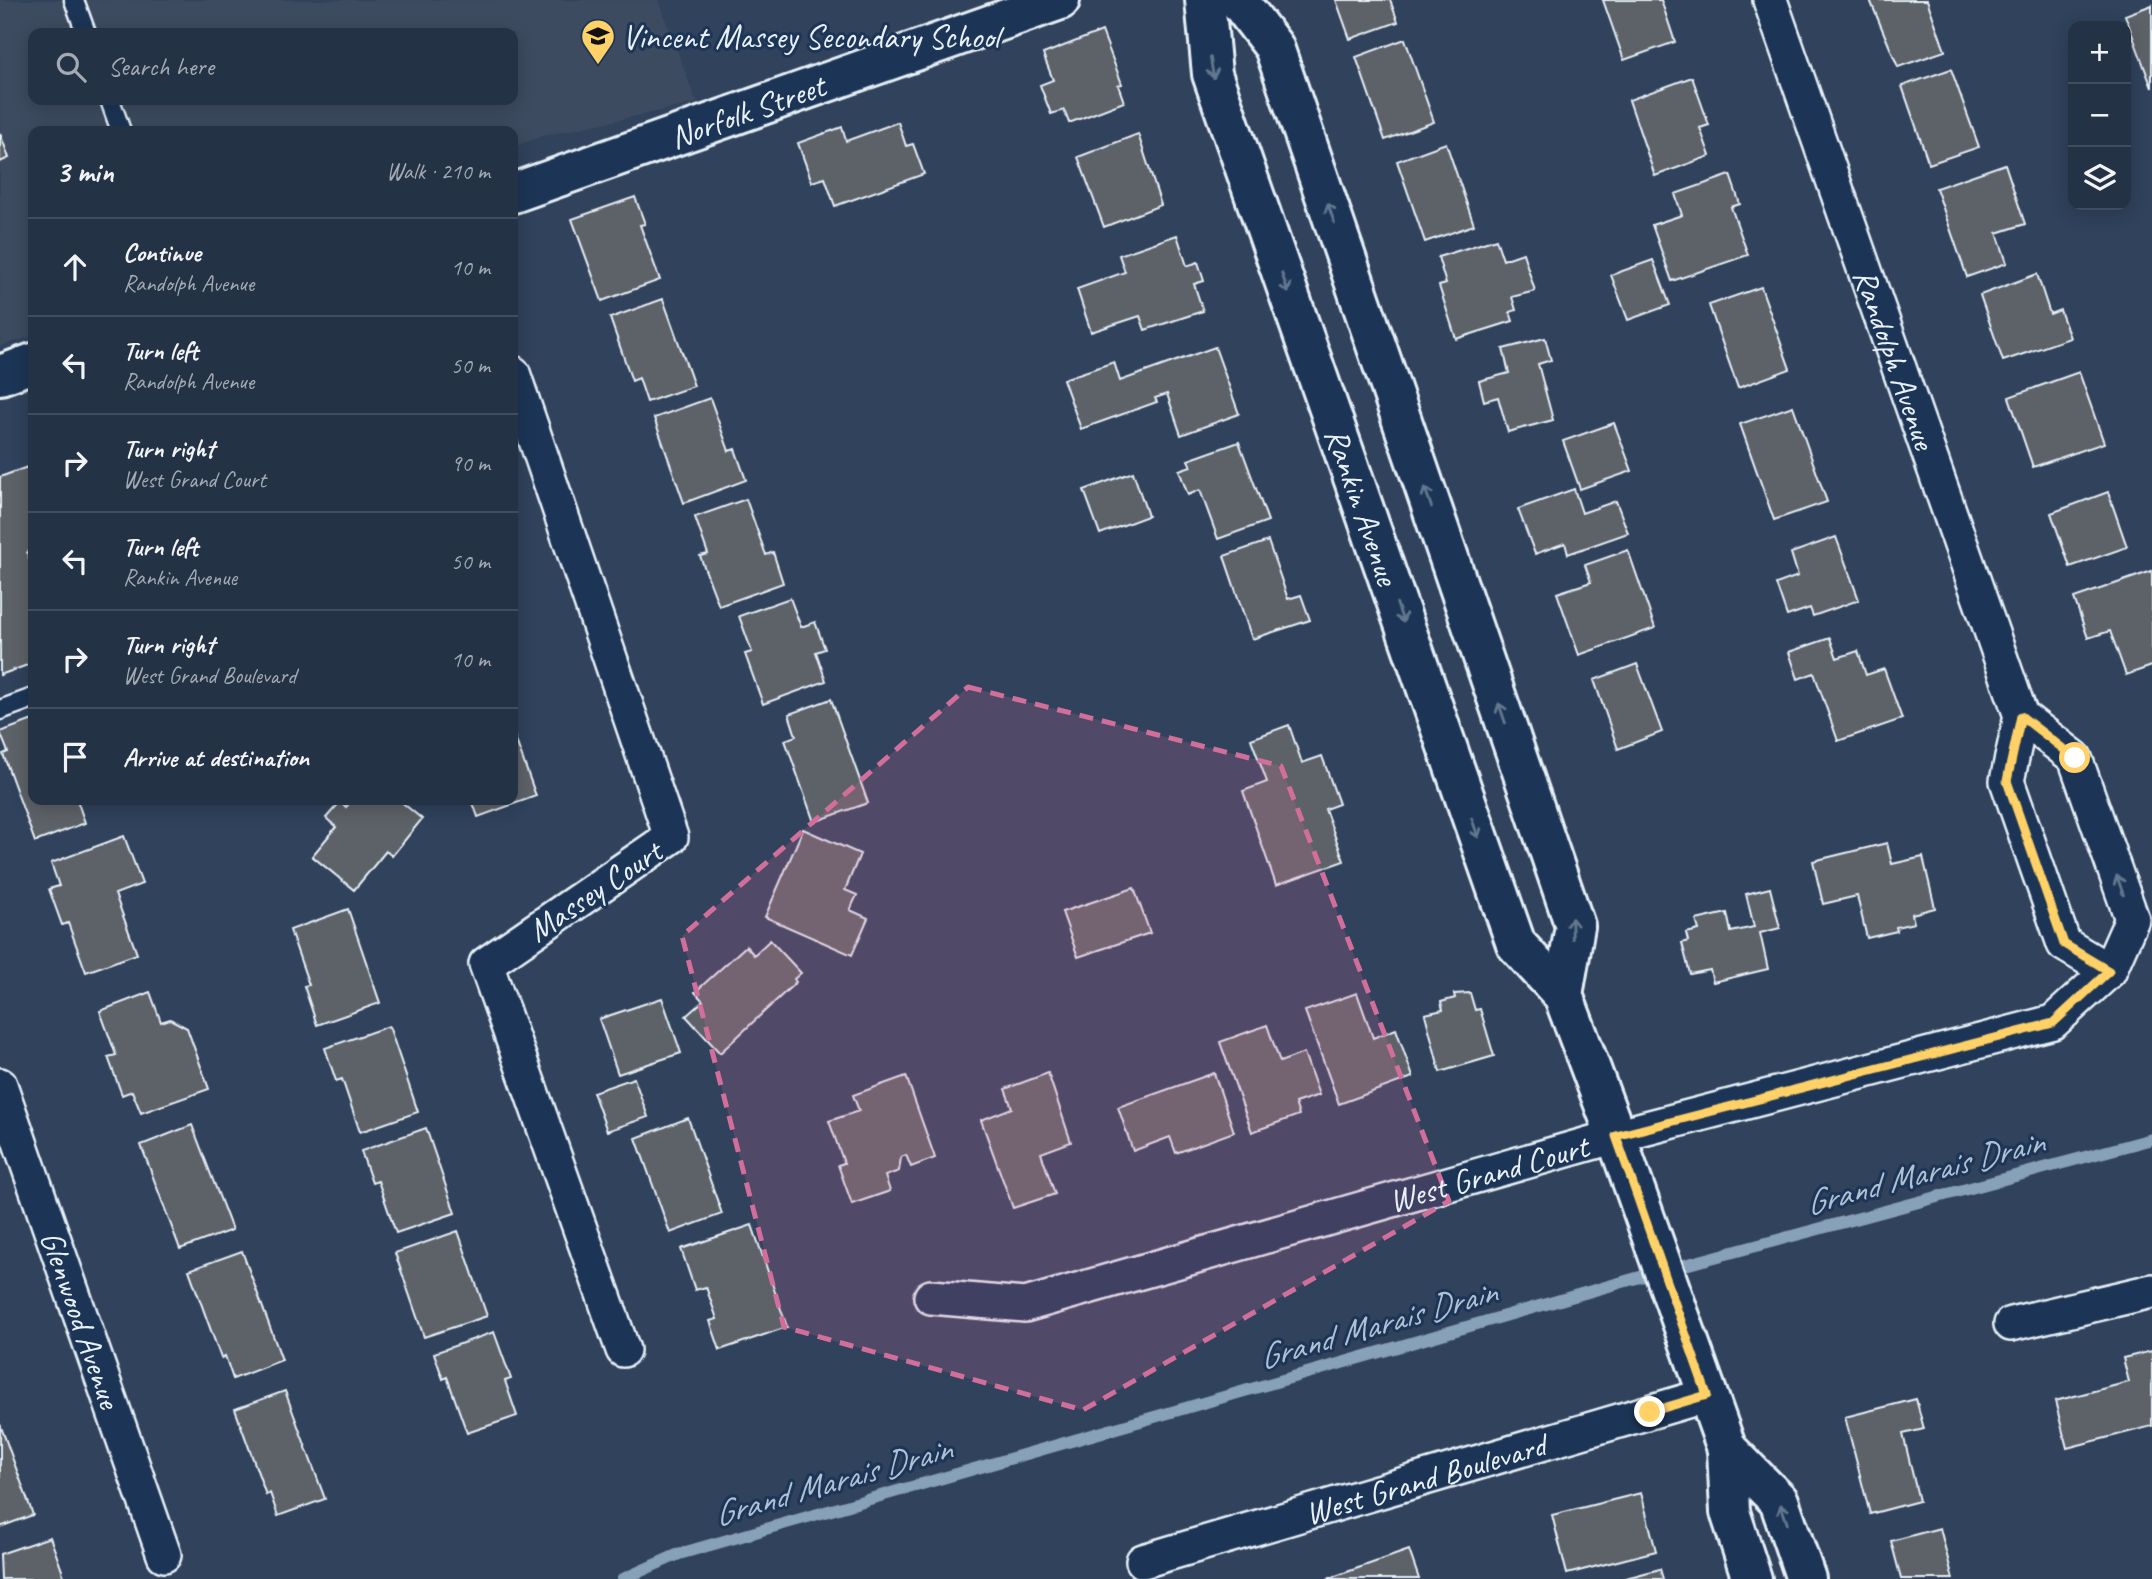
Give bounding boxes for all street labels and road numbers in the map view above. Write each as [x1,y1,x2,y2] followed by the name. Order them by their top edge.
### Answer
[664,64,833,158] street label: Norfolk Street
[1844,263,1947,457] street label: Randolph Avenue
[1315,422,1410,593] street label: Rankin Avenue
[519,829,672,951] street label: Massey Court
[1384,1124,1596,1222] street label: West Grand Court
[30,1225,132,1416] street label: Glenwood Avenue
[1300,1422,1555,1534] street label: West Grand Boulevard

